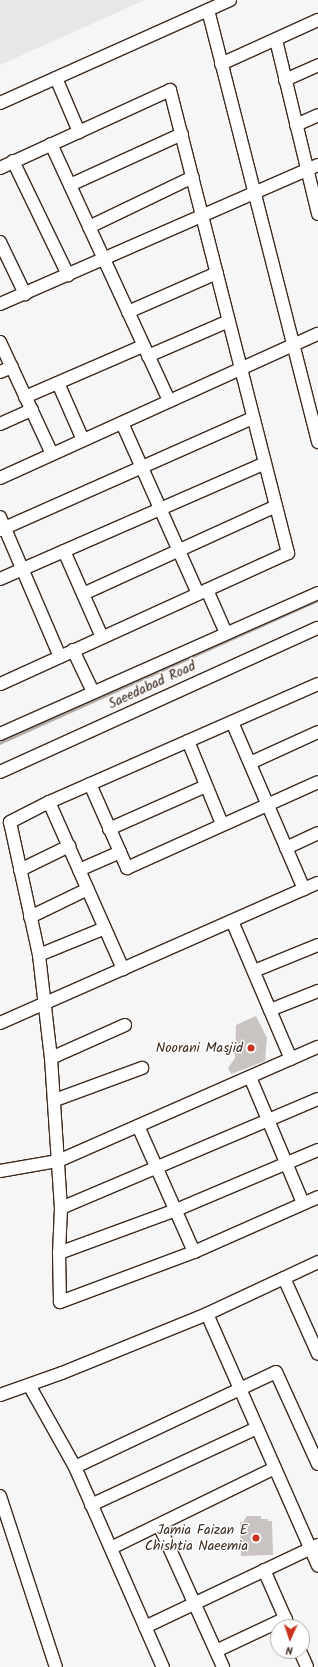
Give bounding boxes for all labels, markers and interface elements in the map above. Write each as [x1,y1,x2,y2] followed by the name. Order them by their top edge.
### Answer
[106,657,198,713] street label: Saeedabad Road
[156,1040,243,1056] place label: Noorani Masjid
[246,1043,256,1053] marker: Noorani Masjid
[145,1522,248,1554] place label: Jamia Faizan E Chishtia Naeemia
[251,1533,261,1543] marker: Jamia Faizan E Chishtia Naeemia
[270,1619,310,1659] north arrow
[285,1641,293,1659] text: N

